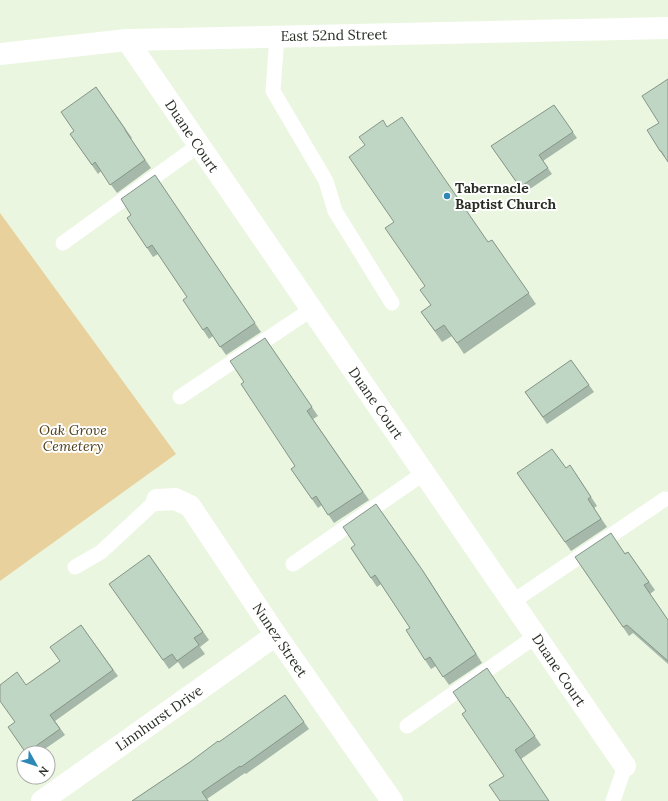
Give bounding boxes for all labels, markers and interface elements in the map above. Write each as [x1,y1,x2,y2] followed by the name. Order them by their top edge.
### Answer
[280,25,388,45] street label: East 52nd Street
[161,96,223,176] street label: Duane Court
[455,179,556,213] place label: Tabernacle Baptist Church
[442,191,452,201] marker: Tabernacle Baptist Church
[345,364,408,443] street label: Duane Court
[39,421,107,455] park label: Oak Grove Cemetery
[249,599,312,681] street label: Nunez Street
[528,630,590,710] street label: Duane Court
[112,681,206,755] street label: Linnhurst Drive
[16,745,56,785] north arrow
[35,764,52,779] text: N

